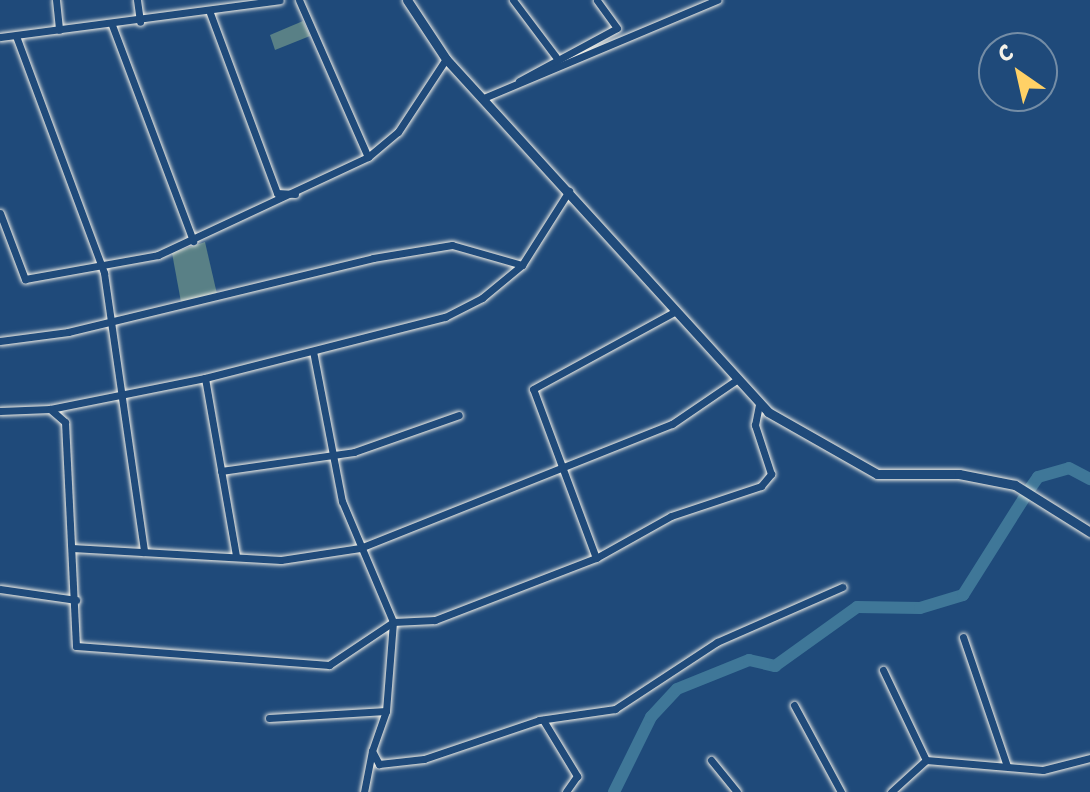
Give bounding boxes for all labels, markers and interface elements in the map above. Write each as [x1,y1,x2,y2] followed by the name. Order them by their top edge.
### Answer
[978,32,1058,112] north arrow
[992,38,1019,69] text: С

